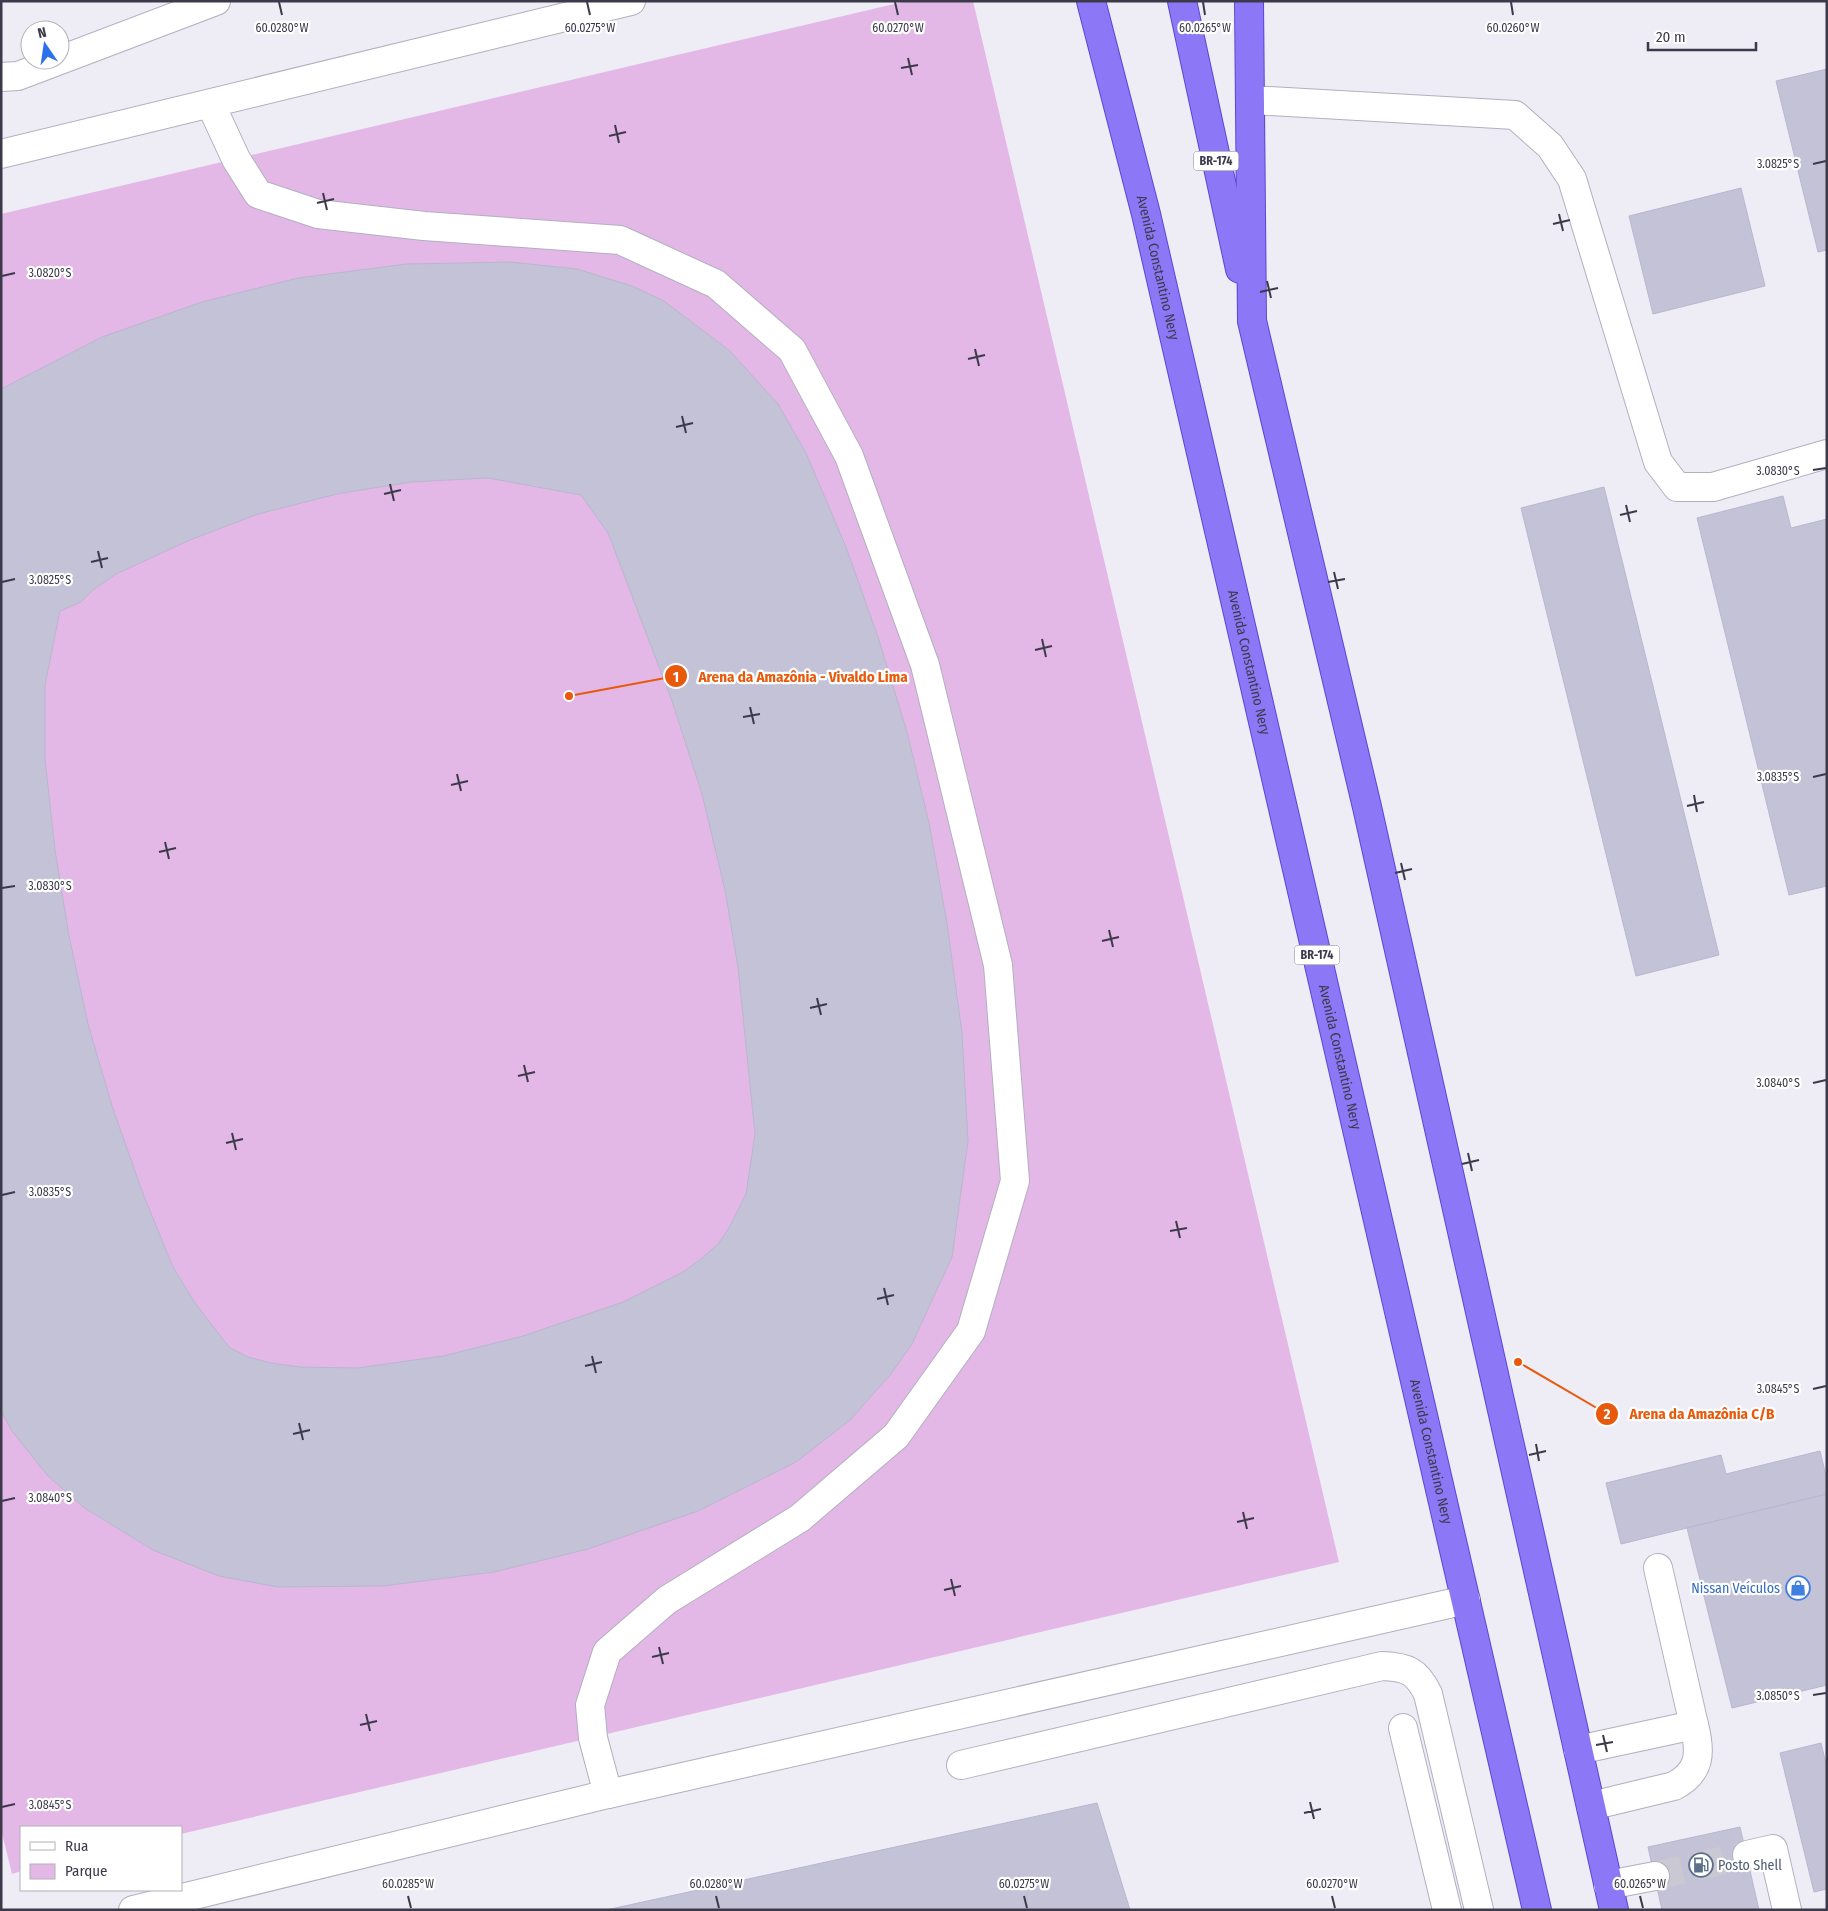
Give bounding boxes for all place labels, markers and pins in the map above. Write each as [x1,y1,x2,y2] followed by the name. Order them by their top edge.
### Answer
[663,661,917,691] callout: Arena da Amazônia - Vivaldo Lima
[1594,1399,1784,1429] callout: Arena da Amazônia C/B
[1785,1575,1811,1601] shop icon: Nissan Veículos
[1691,1580,1780,1597] place label: Nissan Veículos
[1688,1852,1714,1878] fuel station icon: Posto Shell
[1718,1857,1782,1874] place label: Posto Shell

